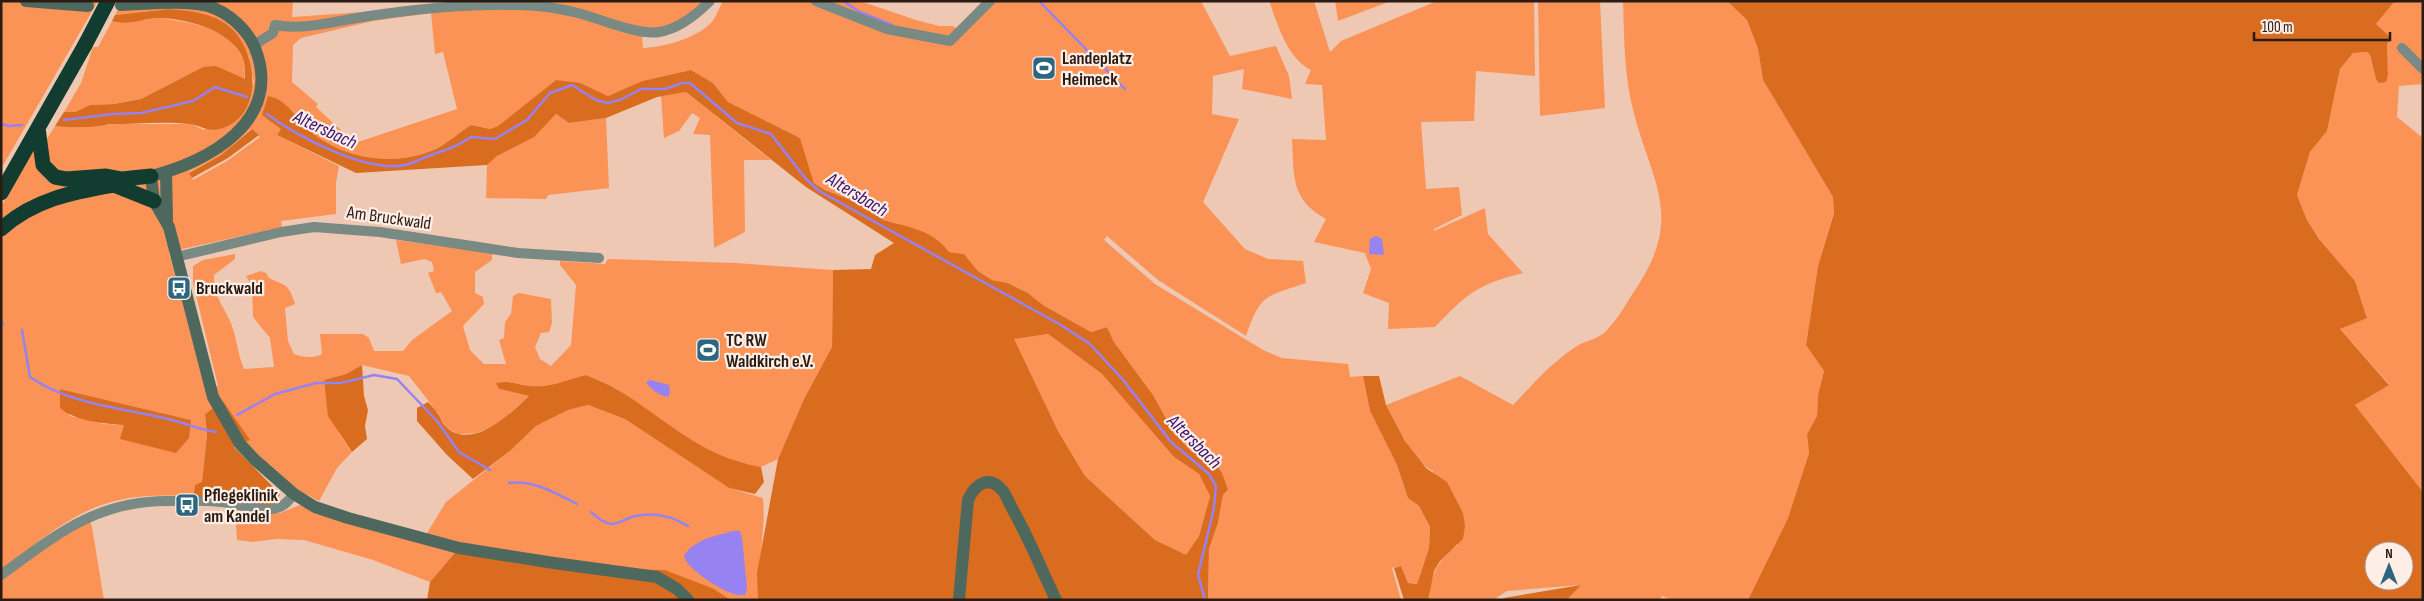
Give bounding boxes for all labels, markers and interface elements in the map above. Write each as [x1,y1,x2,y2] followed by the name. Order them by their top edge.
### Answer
[2254,10,2390,42] scale bar
[2262,18,2293,37] text: 100 m
[1062,48,1132,90] place label: Landeplatz Heimeck
[1031,55,1057,81] sports icon: Landeplatz Heimeck
[289,105,360,155] water label: Altersbach
[821,167,892,222] water label: Altersbach
[344,202,433,234] street label: Am Bruckwald
[166,275,192,301] bus stop icon: Bruckwald
[196,278,263,299] place label: Bruckwald
[726,330,814,372] place label: TC RW Waldkirch e.V.
[695,337,721,363] sports icon: TC RW Waldkirch e.V.
[1161,409,1226,474] water label: Altersbach
[204,485,278,527] place label: Pflegeklinik am Kandel
[174,492,200,518] bus stop icon: Pflegeklinik am Kandel
[2364,541,2414,591] north arrow
[2385,545,2393,562] text: N

